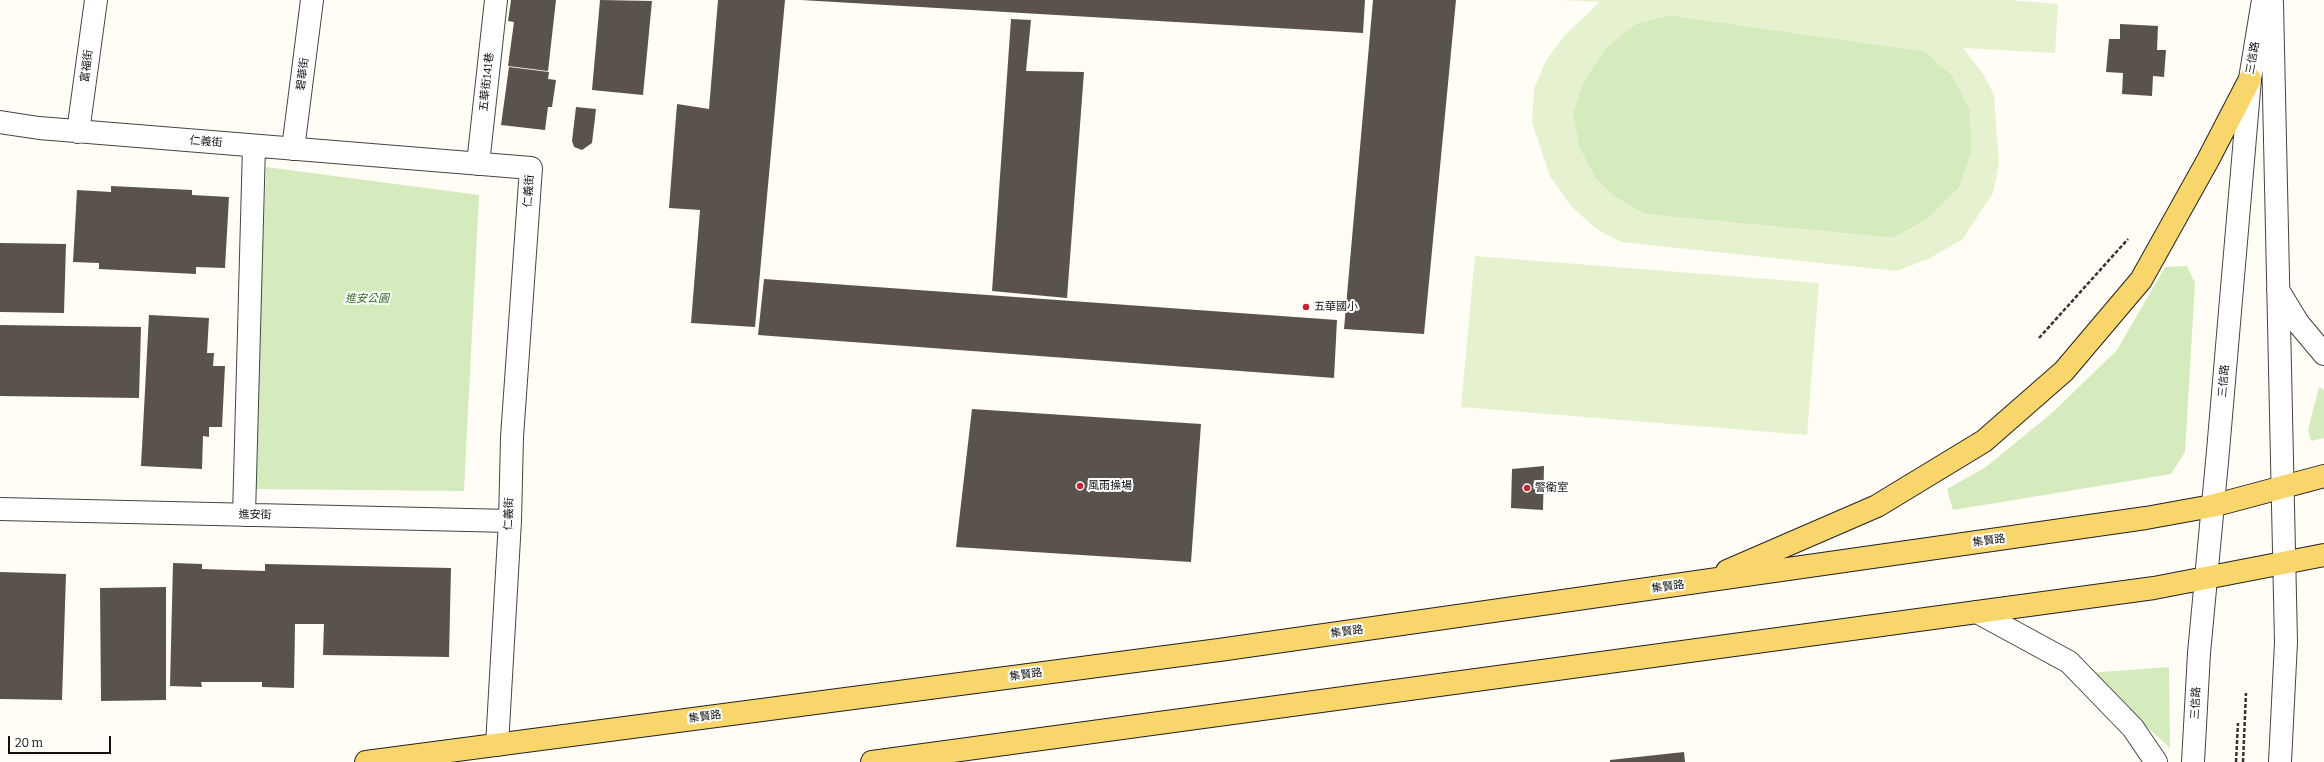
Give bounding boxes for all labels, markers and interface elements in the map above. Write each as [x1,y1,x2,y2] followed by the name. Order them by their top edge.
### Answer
[2244,41,2262,75] street label: 三信路
[78,49,96,83] street label: 富福街
[477,52,497,112] street label: 五華街141巷
[294,57,312,91] street label: 碧華街
[189,134,223,150] street label: 仁義街
[521,174,537,208] street label: 仁義街
[345,292,389,306] park label: 進安公園
[1314,300,1358,314] place label: 五華國小
[1301,302,1311,312] marker: 五華國小
[2216,364,2232,398] street label: 三信路
[1088,479,1132,493] place label: 風雨操場
[1075,481,1085,491] marker: 風雨操場
[1535,481,1568,495] place label: 警衛室
[1522,483,1532,493] marker: 警衛室
[502,497,516,531] street label: 仁義街
[238,508,272,522] street label: 進安街
[1972,532,2006,550] street label: 集賢路
[1651,578,1685,596] street label: 集賢路
[1330,623,1364,641] street label: 集賢路
[1009,666,1043,684] street label: 集賢路
[2189,686,2203,720] street label: 三信路
[688,708,722,726] street label: 集賢路
[10,728,113,754] scale bar
[15,736,43,750] text: 20 m

